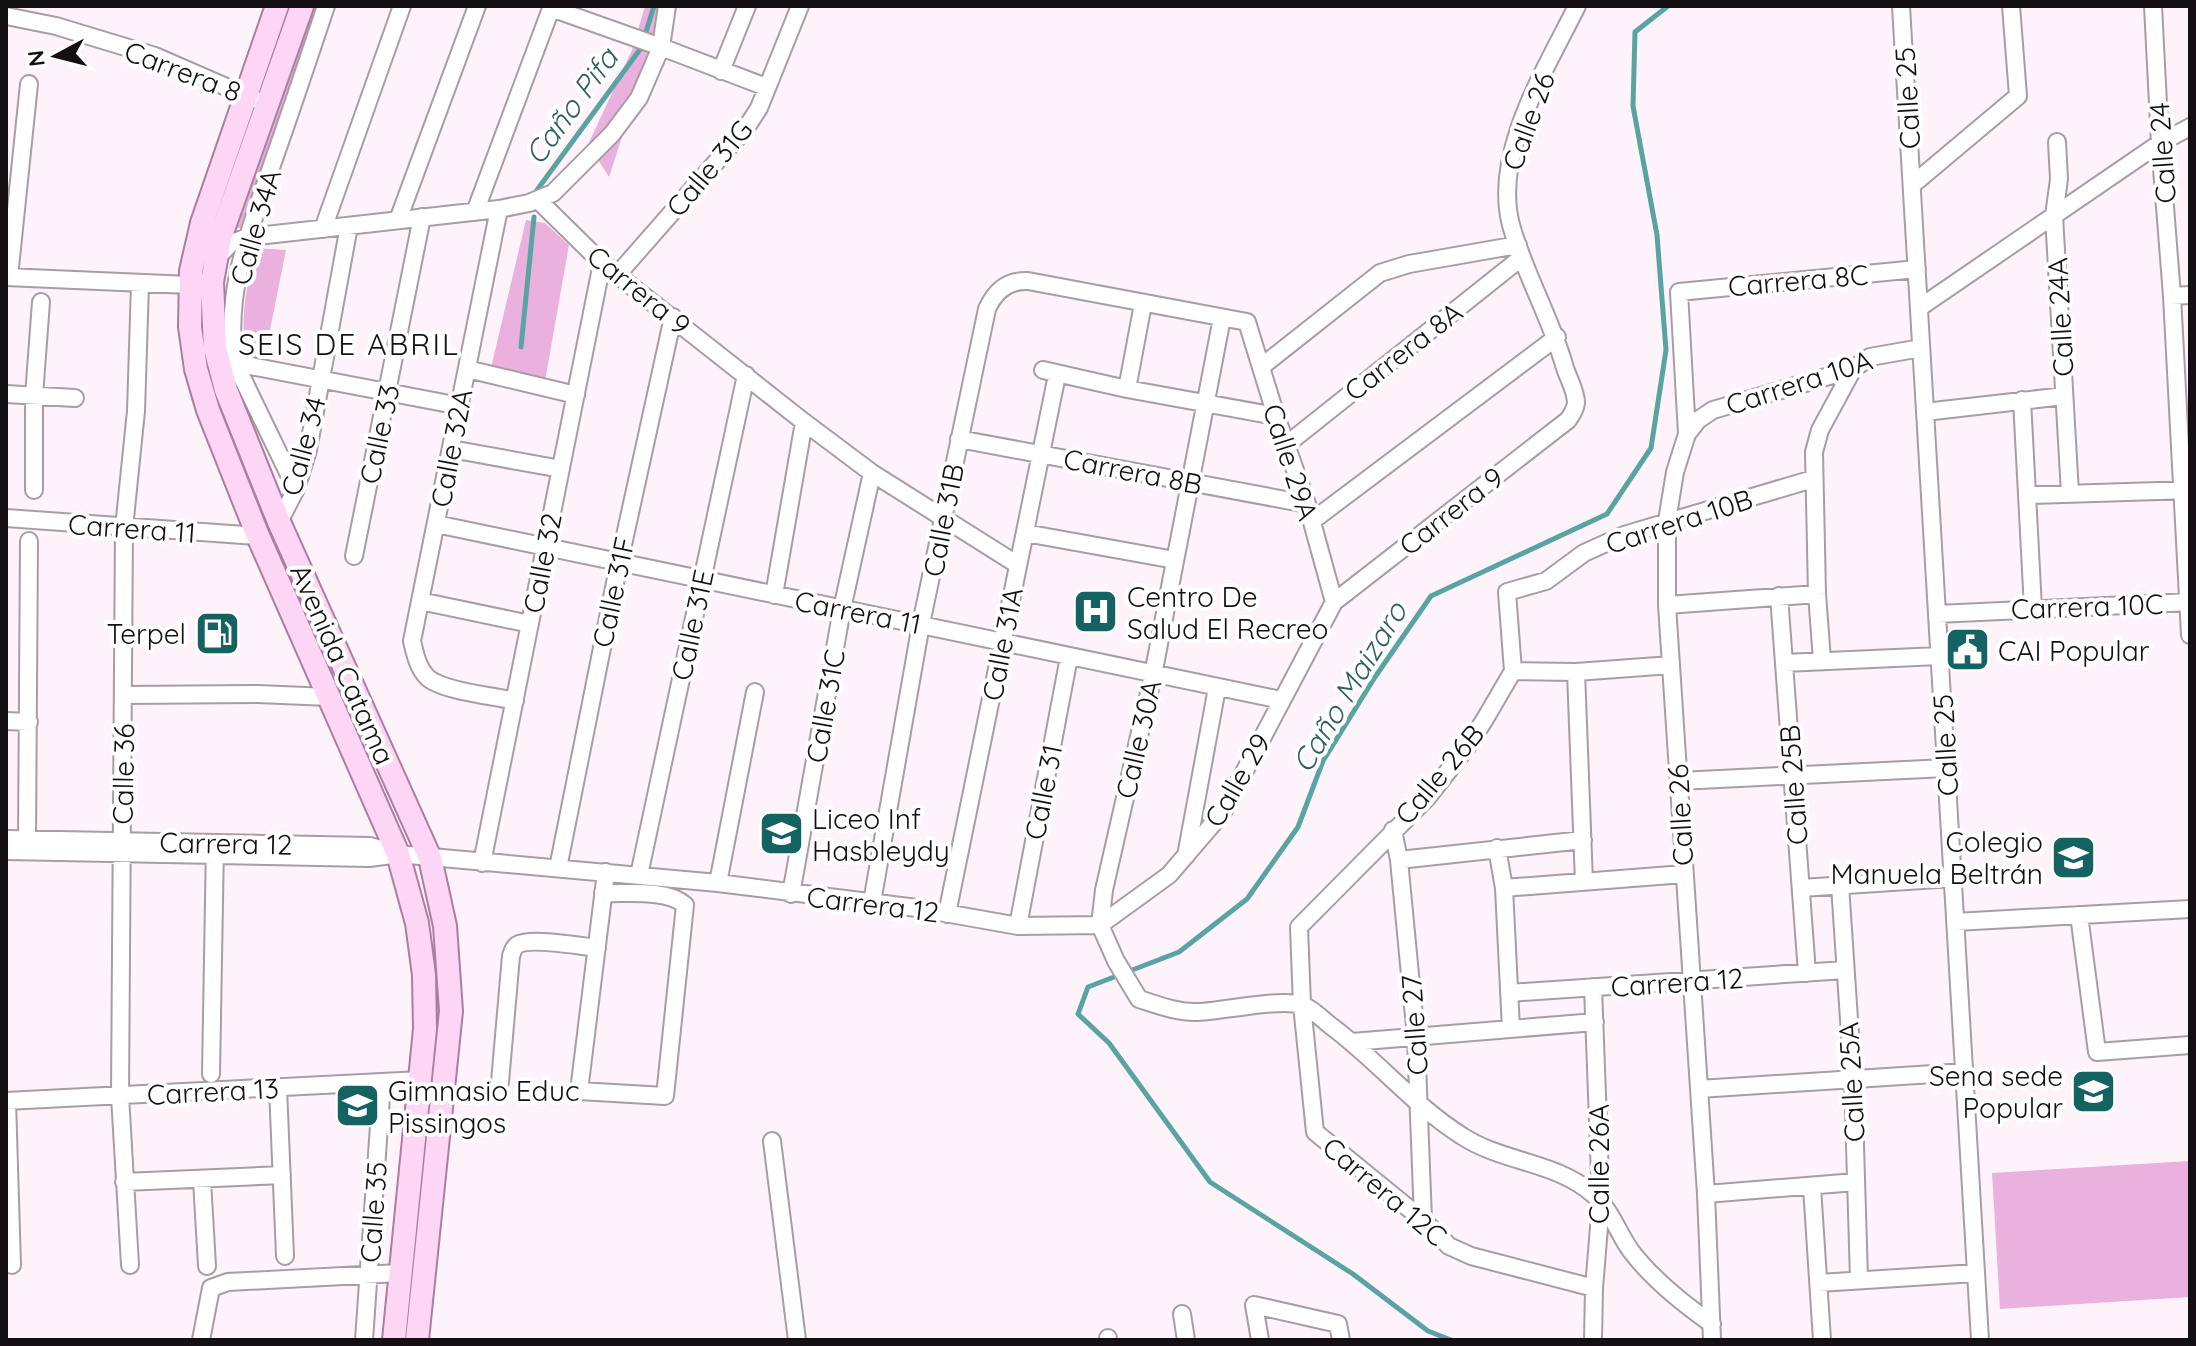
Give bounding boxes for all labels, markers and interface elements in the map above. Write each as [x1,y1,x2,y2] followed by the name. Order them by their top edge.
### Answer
[16,16,96,96] north arrow
[120,33,246,109] street label: Carrera 8
[516,39,627,172] water label: Caño Pifa
[1887,46,1927,150] street label: Calle 25
[21,49,51,68] text: N
[1494,67,1562,175] street label: Calle 26
[2141,101,2183,205] street label: Calle 24
[658,112,760,224] street label: Calle 31G
[222,165,288,289] street label: Calle 34A
[580,238,698,342] street label: Carrera 9
[1726,256,1870,304] street label: Carrera 8C
[2039,257,2081,377] street label: Calle 24A
[1337,294,1469,408] street label: Carrera 8A
[238,325,460,363] district label: SEIS DE ABRIL
[1721,342,1877,422] street label: Carrera 10A
[351,381,407,487] street label: Calle 33
[422,386,480,510] street label: Calle 32A
[273,393,333,499] street label: Calle 34
[1256,399,1326,525] street label: Calle 29A
[1061,440,1205,502] street label: Carrera 8B
[1392,459,1510,563] street label: Carrera 9
[915,460,971,580] street label: Calle 31B
[1601,481,1757,561] street label: Carrera 10B
[67,506,197,550] street label: Carrera 11
[515,510,569,616] street label: Calle 32
[584,533,642,651] street label: Calle 31F
[283,558,403,770] street label: Avenida Catama
[663,566,721,684] street label: Calle 31E
[1127,579,1328,646] place label: Centro De Salud El Recreo
[792,583,924,641] street label: Carrera 11
[974,584,1030,704] street label: Calle 31A
[2010,586,2164,626] street label: Carrera 10C
[1072,588,1120,636] hospital icon: Centro De Salud El Recreo
[1283,593,1416,779] water label: Caño Maizaro
[193,609,241,657] fuel station icon: Terpel
[107,616,186,651] place label: Terpel
[1943,626,1991,674] public building icon: CAI Popular
[1998,633,2150,668] place label: CAI Popular
[798,647,852,765] street label: Calle 31C
[1107,676,1169,802] street label: Calle 30A
[1925,693,1965,797] street label: Calle 25
[1387,717,1491,831] street label: Calle 26B
[105,723,141,825] street label: Calle 36
[1771,724,1815,846] street label: Calle 25B
[1196,727,1278,833] street label: Calle 29
[1017,741,1069,843] street label: Calle 31
[1660,763,1700,867] street label: Calle 26
[812,801,950,868] place label: Liceo Inf Hasbleydy
[757,810,805,858] school or university icon: Liceo Inf Hasbleydy
[159,824,293,862] street label: Carrera 12
[1830,824,2043,891] place label: Colegio Manuela Beltrán
[2050,833,2098,881] school or university icon: Colegio Manuela Beltrán
[805,879,941,929] street label: Carrera 12
[1609,960,1745,1004] street label: Carrera 12
[1393,974,1435,1076] street label: Calle 27
[1830,1021,1872,1143] street label: Calle 25A
[1929,1058,2063,1125] place label: Sena sede Popular
[2070,1067,2118,1115] school or university icon: Sena sede Popular
[146,1070,280,1112] street label: Carrera 13
[388,1073,579,1140] place label: Gimnasio Educ Pissingos
[333,1082,381,1130] school or university icon: Gimnasio Educ Pissingos
[1581,1104,1616,1224] street label: Calle 26A
[1316,1129,1454,1253] street label: Carrera 12C
[352,1160,394,1264] street label: Calle 35

